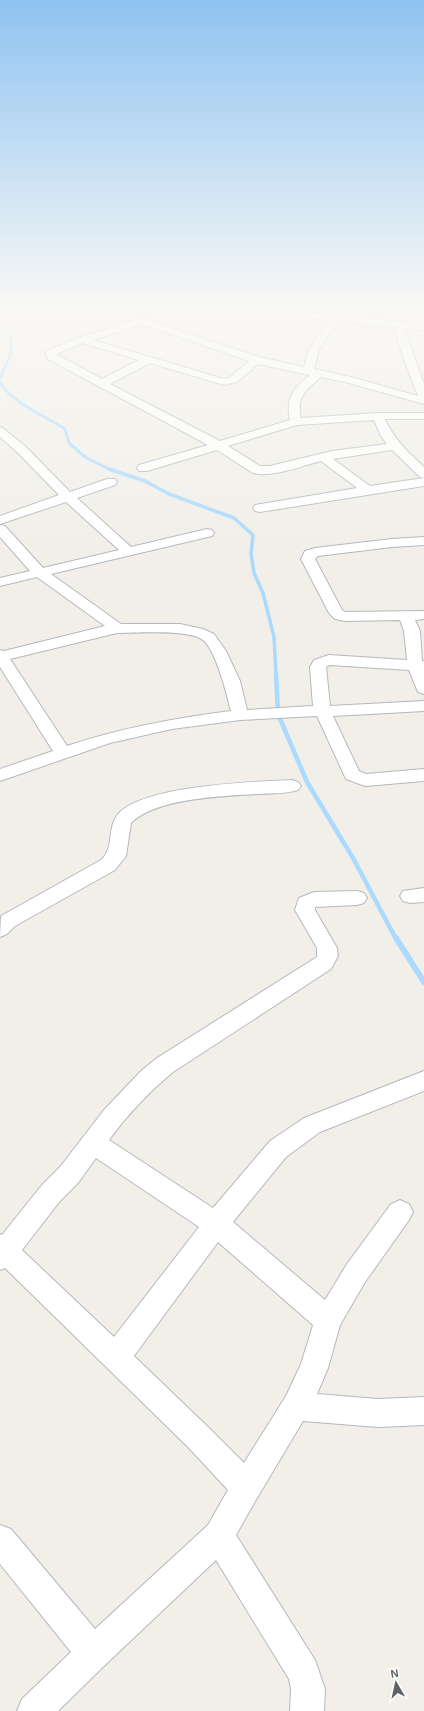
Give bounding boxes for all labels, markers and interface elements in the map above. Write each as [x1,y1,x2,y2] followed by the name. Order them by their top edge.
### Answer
[376,1663,416,1703] north arrow
[390,1667,399,1680] text: N

